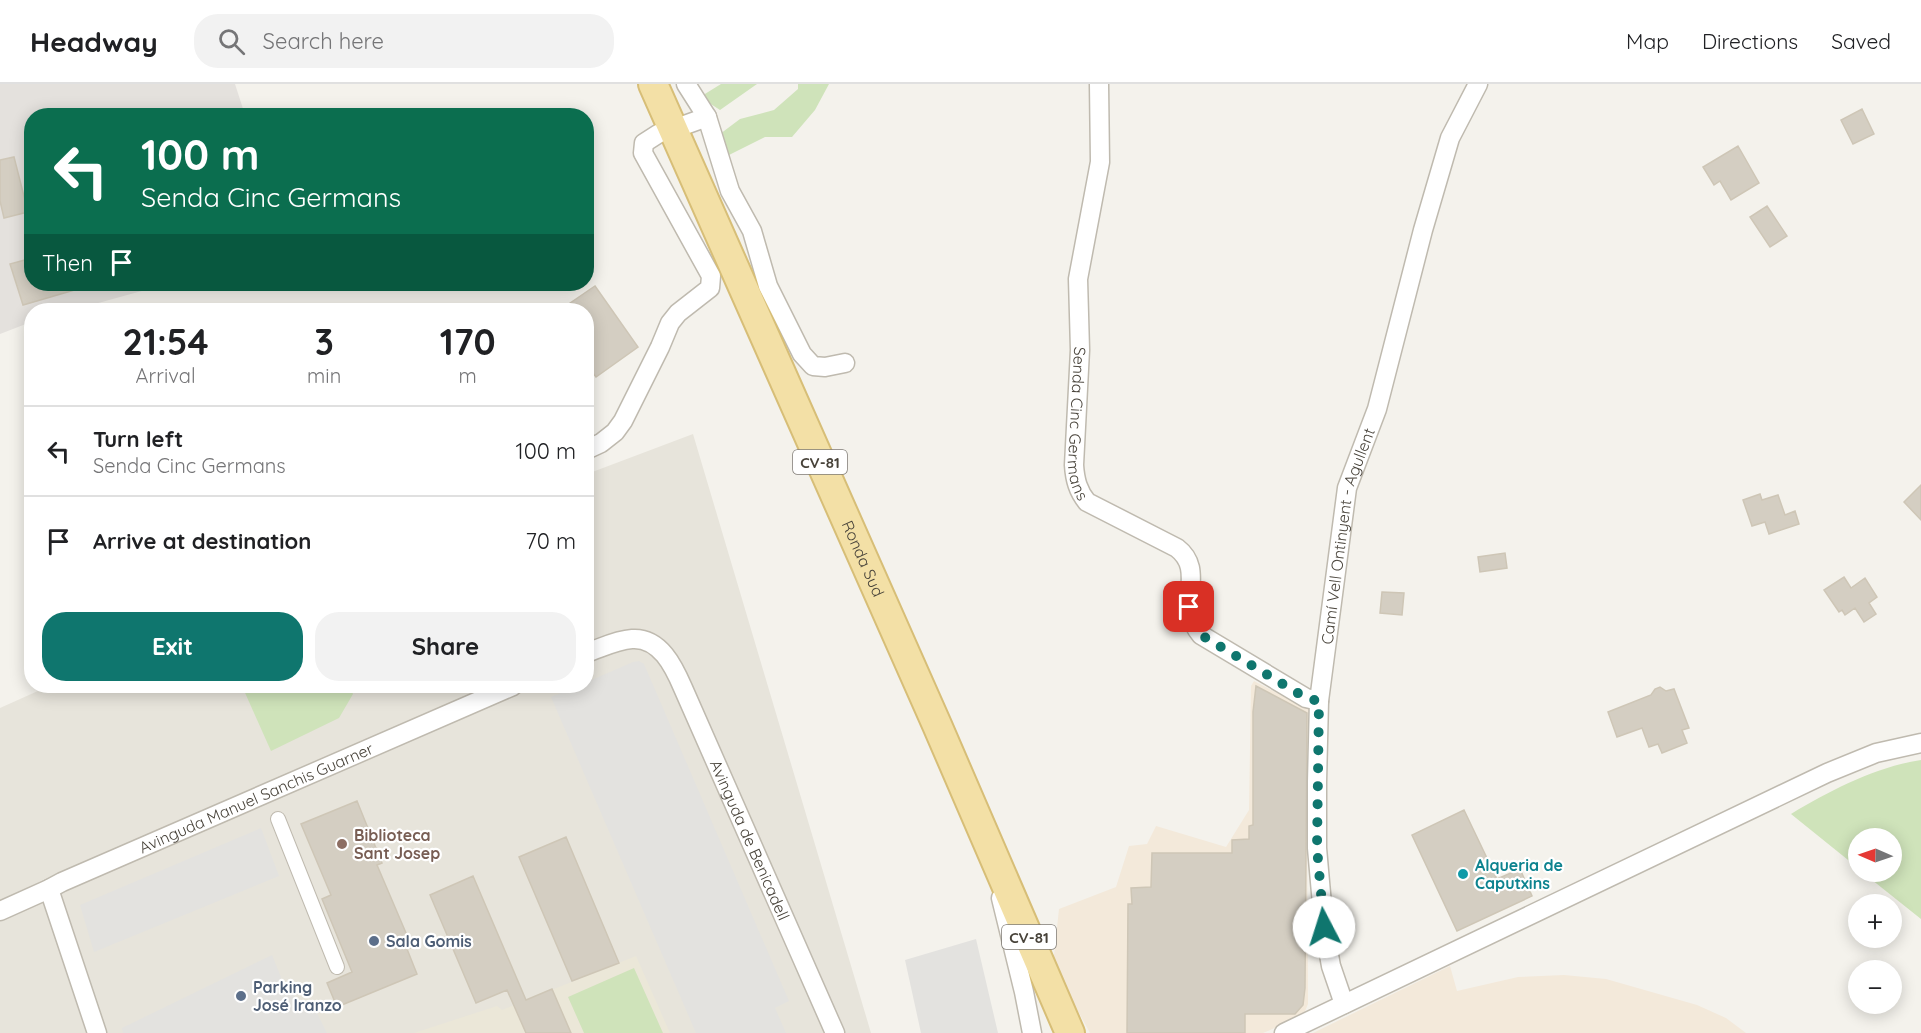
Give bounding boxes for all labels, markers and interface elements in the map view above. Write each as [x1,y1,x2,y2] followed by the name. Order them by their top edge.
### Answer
[194,14,614,68] search box
[30,24,158,59] text: Headway
[215,25,248,58] icon: search
[263,27,384,55] text: Search here
[1626,28,1669,54] text: Map
[1702,28,1798,54] text: Directions
[1831,28,1891,54] text: Saved
[141,128,259,181] text: 100 m
[42,132,120,210] icon: left
[141,180,401,214] text: Senda Cinc Germans
[105,246,138,279] icon: arrive
[42,249,93,277] text: Then
[122,319,209,364] text: 21:54
[314,319,334,364] text: 3
[440,319,496,364] text: 170
[1064,346,1093,504] street label: Senda Cinc Germans
[136,363,196,388] text: Arrival
[307,363,341,388] text: min
[458,363,477,388] text: m
[93,425,183,453] text: Turn left
[1317,425,1379,646] street label: Camí Vell Ontinyent - Agullent
[42,435,75,468] icon: left
[516,437,576,465] text: 100 m
[793,450,847,474] road number: CV-81
[93,453,286,478] text: Senda Cinc Germans
[838,517,889,600] street label: Ronda Sud
[42,525,75,558] icon: arrive
[93,527,311,555] text: Arrive at destination
[526,527,576,555] text: 70 m
[1163,581,1214,632] pin
[1172,590,1205,623] icon: arrive
[42,612,303,681] button: Exit
[315,612,576,681] button: Share
[136,738,376,857] street label: Avinguda Manuel Sanchis Guarner
[706,757,794,923] street label: Avinguda de Benicadell
[354,825,440,863] place label: Biblioteca Sant Josep
[1848,828,1902,882] north arrow
[1848,828,1902,1014] map controls
[335,837,349,851] marker: Biblioteca Sant Josep
[1475,855,1563,893] place label: Alqueria de Caputxins
[1456,867,1470,881] marker: Alqueria de Caputxins
[1848,894,1902,948] button: +
[1292,895,1356,959] position arrow
[1002,925,1056,949] road number: CV-81
[386,931,472,951] place label: Sala Gomis
[367,934,381,948] marker: Sala Gomis
[1848,960,1902,1014] button: −
[253,977,342,1015] place label: Parking José Iranzo
[234,989,248,1003] marker: Parking José Iranzo

